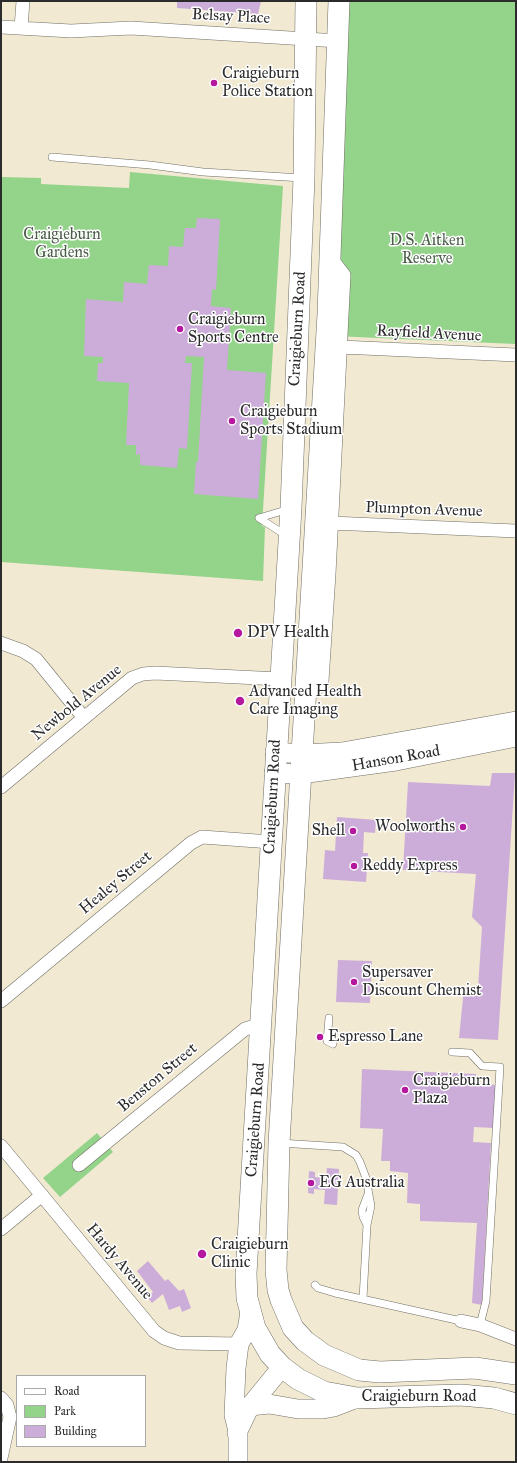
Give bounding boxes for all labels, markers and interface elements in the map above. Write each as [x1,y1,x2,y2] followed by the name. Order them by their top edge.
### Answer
[191,5,271,29] street label: Belsay Place
[222,64,313,102] place label: Craigieburn Police Station
[209,78,219,88] marker: Craigieburn Police Station
[23,225,101,263] park label: Craigieburn Gardens
[390,231,464,269] park label: D.S. Aitken Reserve
[285,271,311,387] street label: Craigieburn Road
[188,310,279,348] place label: Craigieburn Sports Centre
[376,322,482,346] street label: Rayfield Avenue
[175,324,185,334] marker: Craigieburn Sports Centre
[240,402,342,440] place label: Craigieburn Sports Stadium
[227,416,237,426] marker: Craigieburn Sports Stadium
[365,498,483,522] street label: Plumpton Avenue
[247,623,329,643] place label: DPV Health
[232,627,244,639] marker: DPV Health
[28,661,126,745] street label: Newbold Avenue
[249,682,362,720] place label: Advanced Health Care Imaging
[234,695,246,707] marker: Advanced Health Care Imaging
[260,739,286,855] street label: Craigieburn Road
[350,742,442,776] street label: Hanson Road
[375,817,455,837] place label: Woolworths
[312,821,345,841] place label: Shell
[458,822,468,832] marker: Woolworths
[348,826,358,836] marker: Shell
[76,847,156,919] street label: Healey Street
[362,856,457,876] place label: Reddy Express
[349,861,359,871] marker: Reddy Express
[362,963,482,1001] place label: Supersaver Discount Chemist
[349,977,359,987] marker: Supersaver Discount Chemist
[328,1027,423,1047] place label: Espresso Lane
[315,1032,325,1042] marker: Espresso Lane
[115,1039,201,1117] street label: Benston Street
[242,1062,270,1178] street label: Craigieburn Road
[413,1071,490,1109] place label: Craigieburn Plaza
[400,1085,410,1095] marker: Craigieburn Plaza
[319,1173,404,1193] place label: EG Australia
[306,1178,316,1188] marker: EG Australia
[82,1220,156,1304] street label: Hardy Avenue
[211,1235,288,1273] place label: Craigieburn Clinic
[196,1248,208,1260] marker: Craigieburn Clinic
[16,1375,146,1447] legend
[54,1384,80,1398] text: Road
[362,1387,476,1407] street label: Craigieburn Road
[54,1404,76,1418] text: Park
[54,1424,96,1438] text: Building

